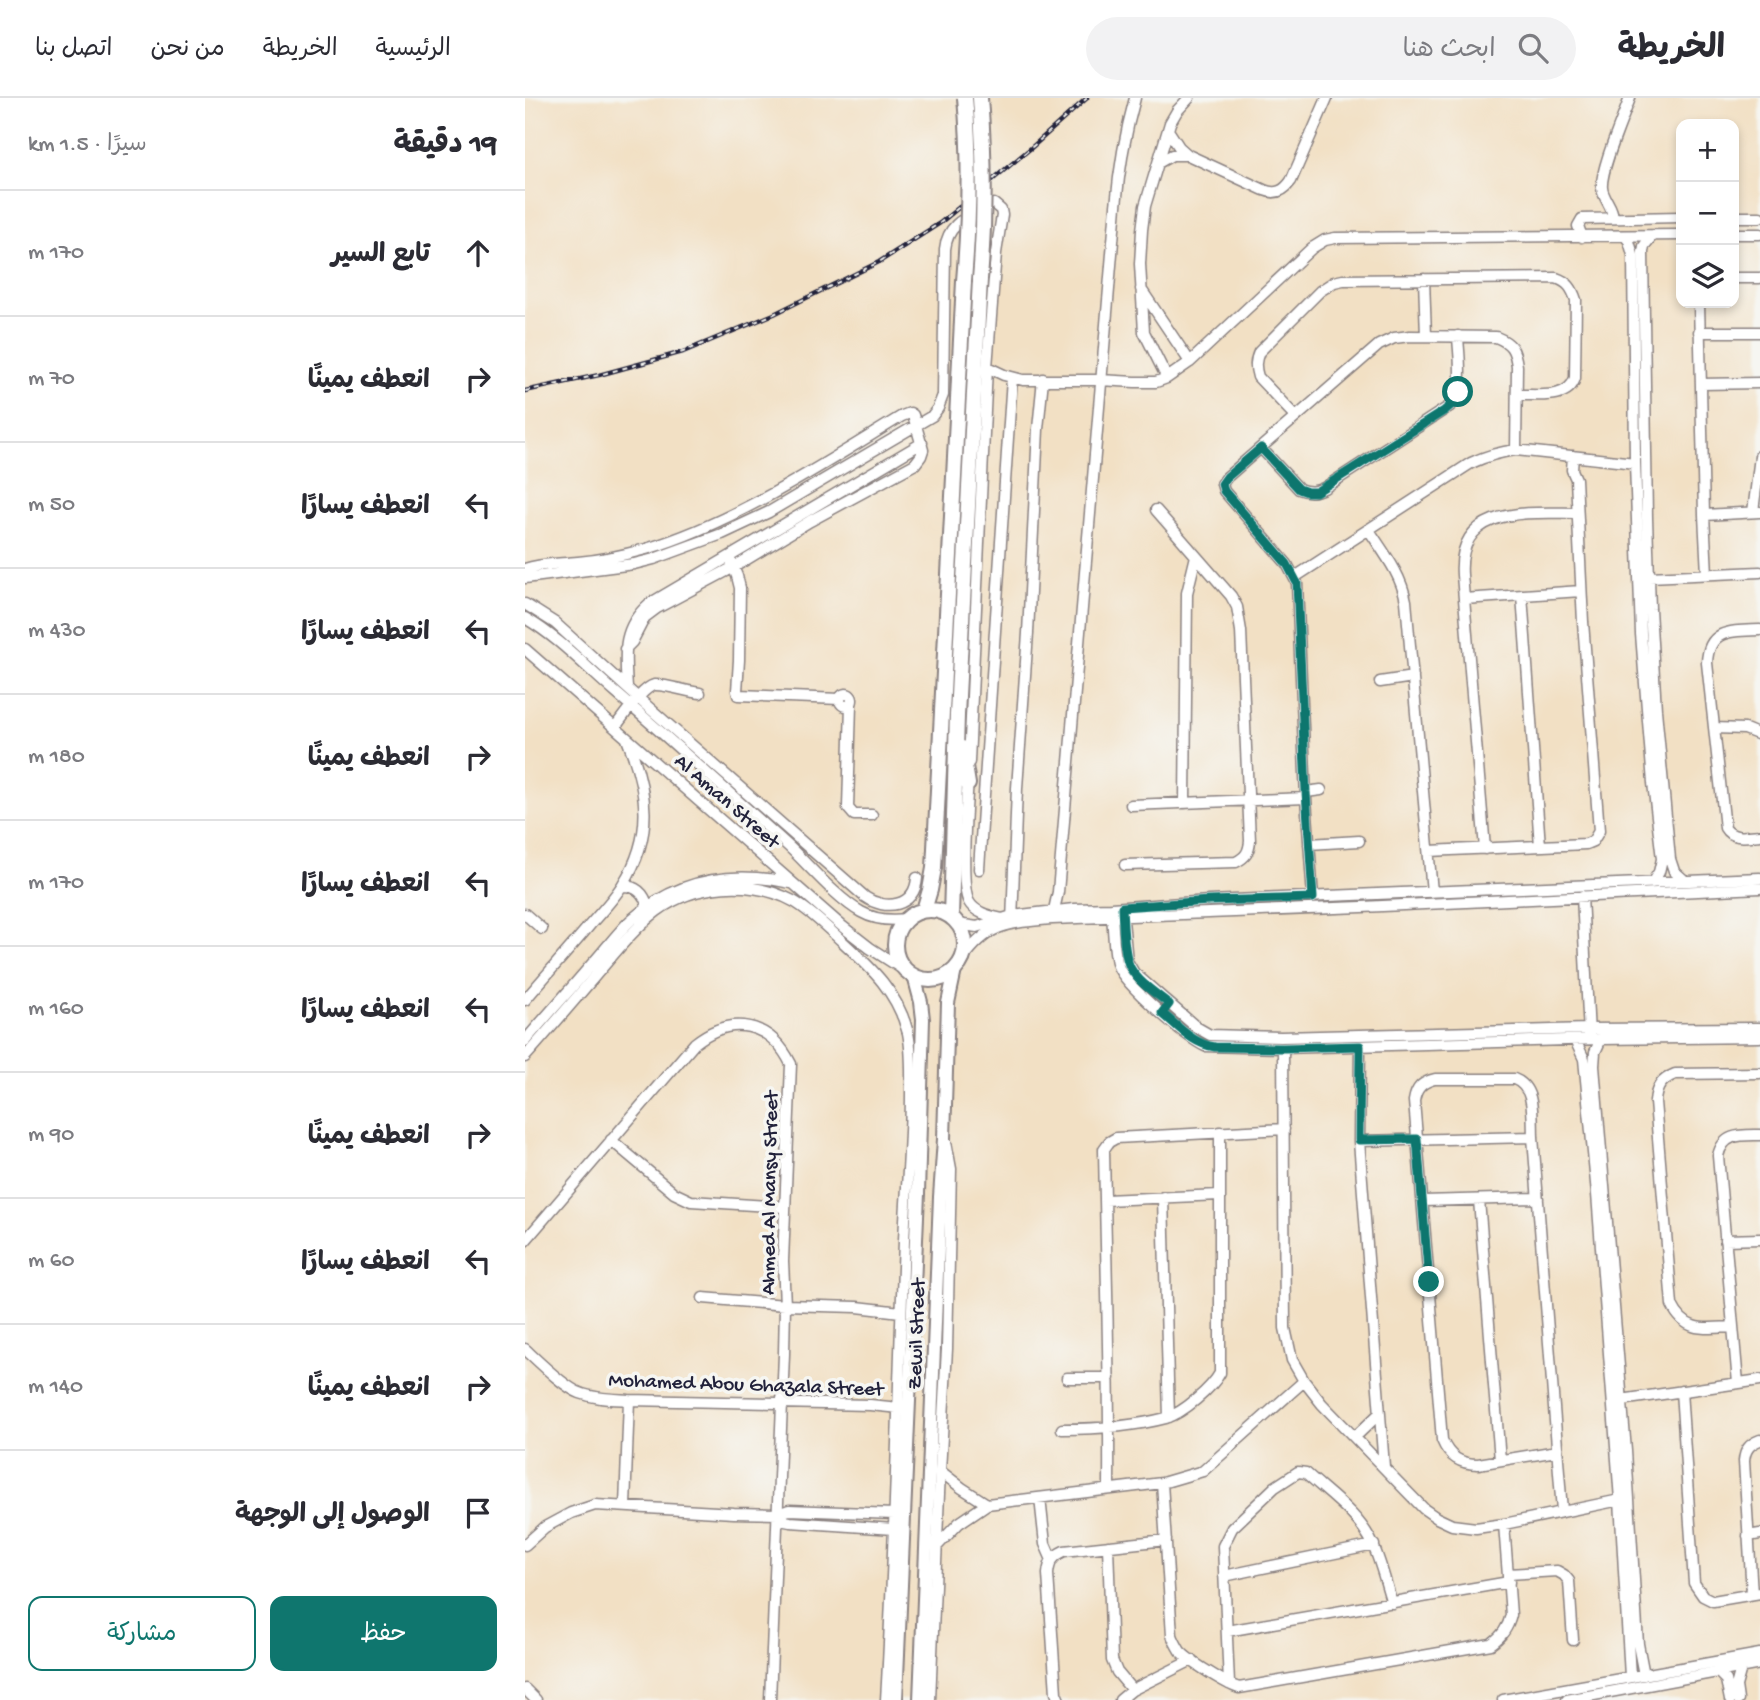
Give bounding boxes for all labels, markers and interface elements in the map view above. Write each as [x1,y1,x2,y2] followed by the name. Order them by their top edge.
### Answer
[1086,17,1576,80] search box
[1514,29,1552,67] icon: search
[1618,32,1725,70] text: الخريطة
[35,36,112,65] text: اتصل بنا
[150,36,225,65] text: من نحن
[263,36,338,65] text: الخريطة
[376,36,451,65] text: الرئيسية
[1403,36,1496,67] text: ابحث هنا
[1676,119,1739,308] map controls
[1676,119,1739,182] button: +
[394,129,497,164] text: 19 دقيقة
[28,132,147,159] text: سيرًا · 1.5 km
[1676,182,1739,245] button: −
[459,234,497,272] icon: ahead
[28,240,84,267] text: 170 m
[331,241,430,272] text: تابع السير
[1676,245,1739,308] button: layers
[459,360,497,398] icon: right
[28,366,75,393] text: 70 m
[308,367,430,398] text: انعطف يمينًا
[1442,376,1473,407] route start
[459,486,497,524] icon: left
[28,492,75,519] text: 50 m
[301,493,430,524] text: انعطف يسارًا
[459,612,497,650] icon: left
[28,618,86,645] text: 430 m
[301,619,430,650] text: انعطف يسارًا
[459,738,497,776] icon: right
[28,744,85,771] text: 180 m
[308,745,430,776] text: انعطف يمينًا
[668,750,786,857] street label: Al Aman Street
[459,864,497,902] icon: left
[28,870,84,897] text: 170 m
[301,871,430,902] text: انعطف يسارًا
[459,990,497,1028] icon: left
[28,996,84,1023] text: 160 m
[301,997,430,1028] text: انعطف يسارًا
[757,1088,786,1295] street label: Ahmed Al Mansy Street
[459,1116,497,1154] icon: right
[28,1122,74,1149] text: 90 m
[308,1123,430,1154] text: انعطف يمينًا
[459,1242,497,1280] icon: left
[28,1248,75,1275] text: 60 m
[301,1249,430,1280] text: انعطف يسارًا
[1413,1266,1444,1297] route end
[904,1276,933,1390] street label: Zewil Street
[459,1368,497,1406] icon: right
[608,1369,886,1404] street label: Mohamed Abou Ghazala Street
[28,1374,83,1401] text: 140 m
[308,1375,430,1406] text: انعطف يمينًا
[459,1494,497,1532] icon: arrive
[235,1501,430,1532] text: الوصول إلى الوجهة
[28,1596,256,1671] button: مشاركة
[270,1596,497,1671] button: حفظ

